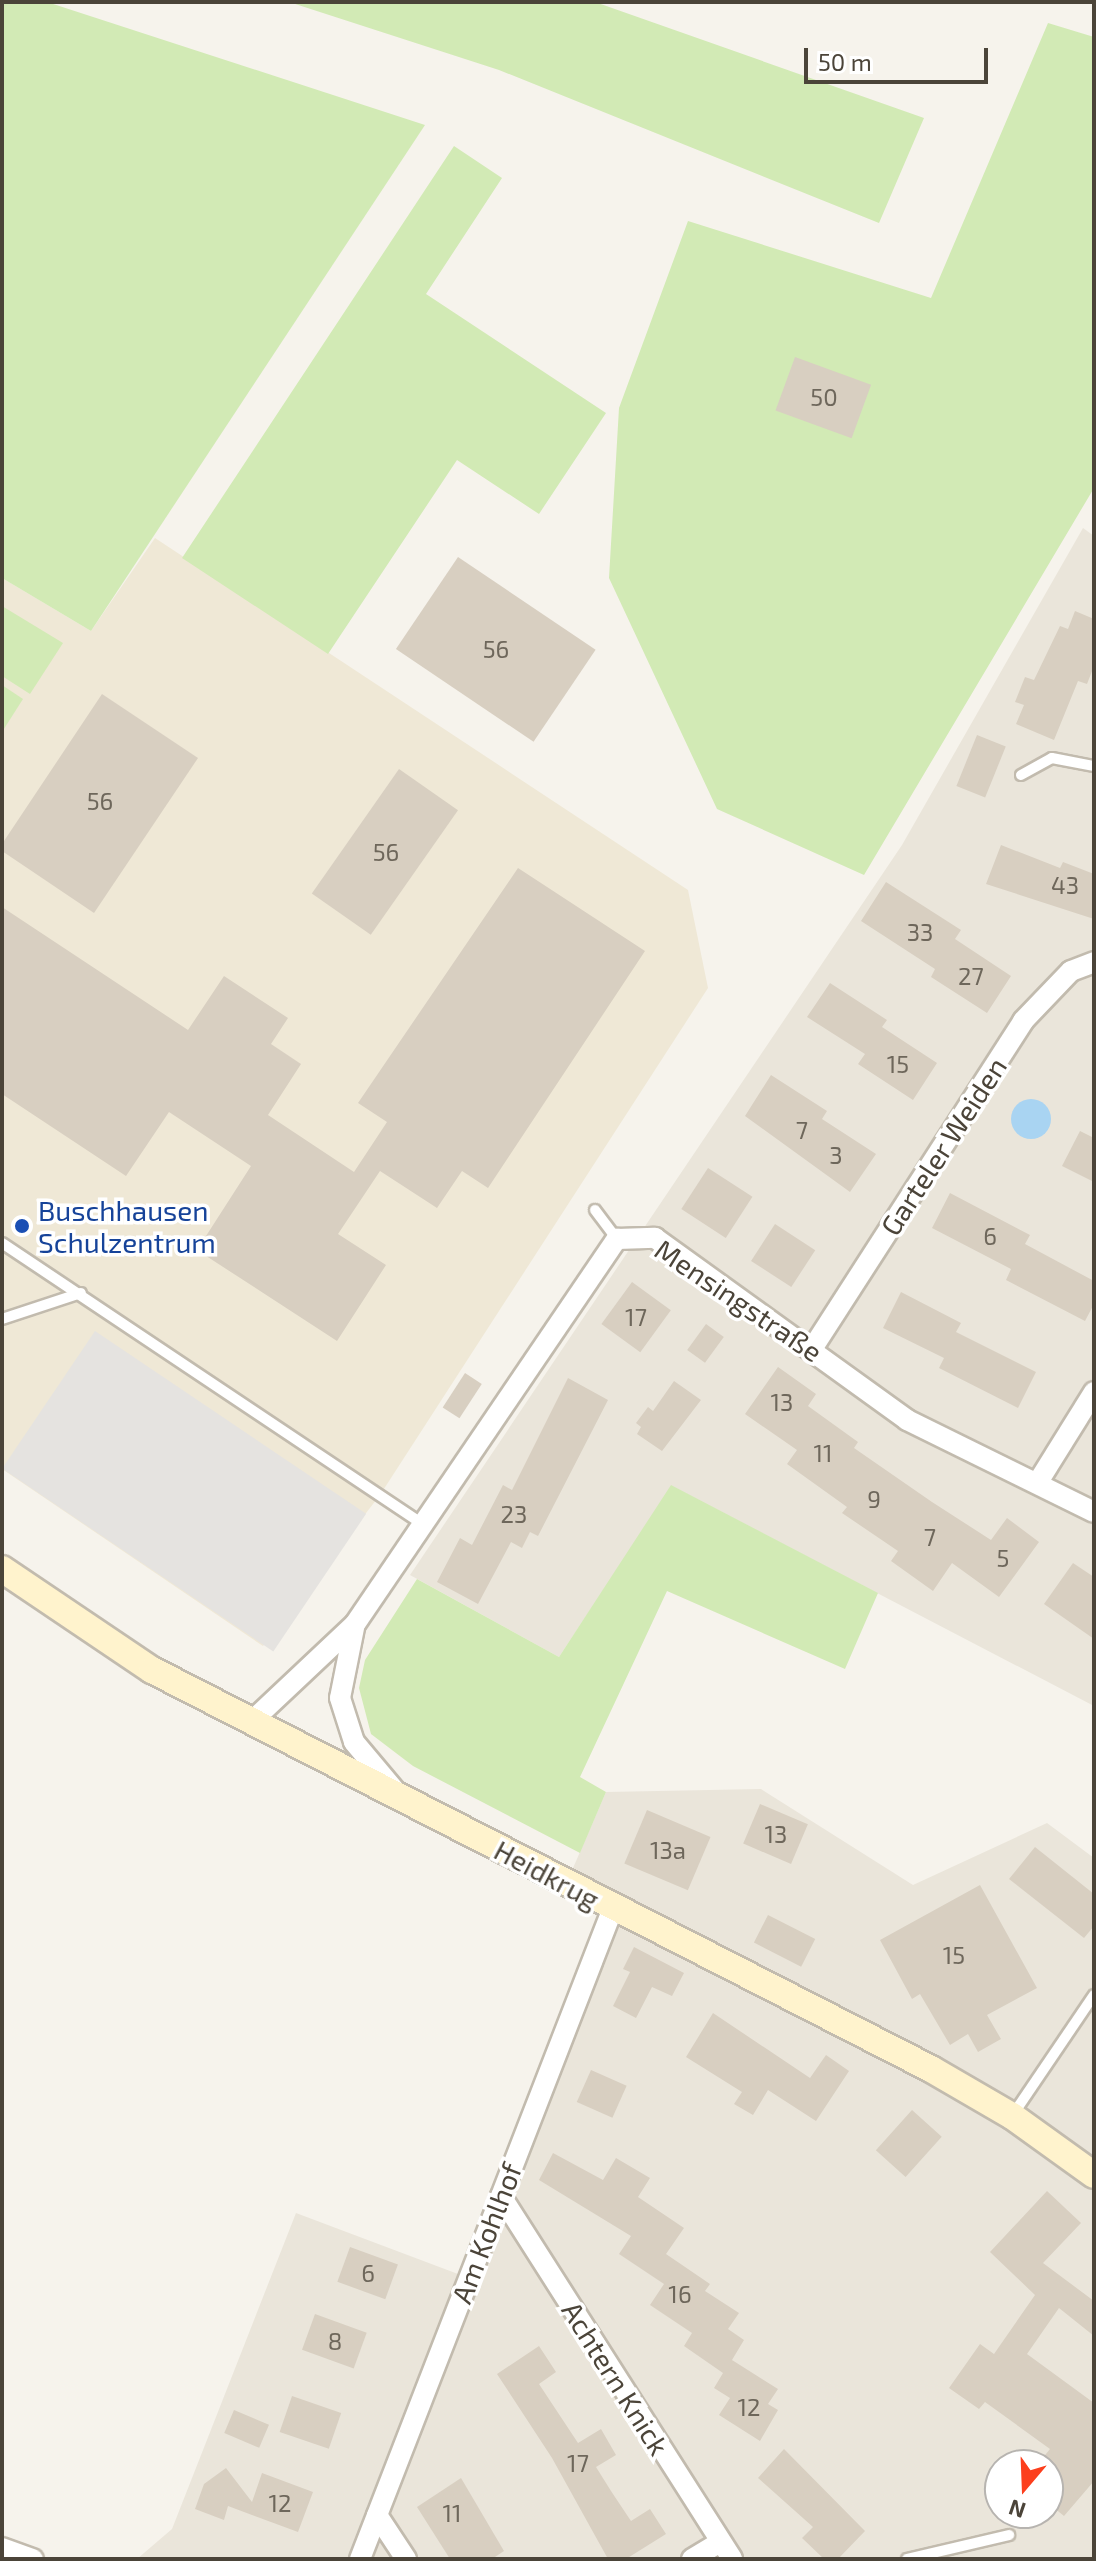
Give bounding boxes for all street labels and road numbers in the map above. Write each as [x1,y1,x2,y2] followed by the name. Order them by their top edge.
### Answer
[873,1050,1013,1242] street label: Garteler Weiden
[649,1232,829,1368] street label: Mensingstraße
[489,1832,605,1916] street label: Heidkrug
[444,2158,528,2308] street label: Am Kohlhof
[556,2295,676,2461] street label: Achtern Knick

